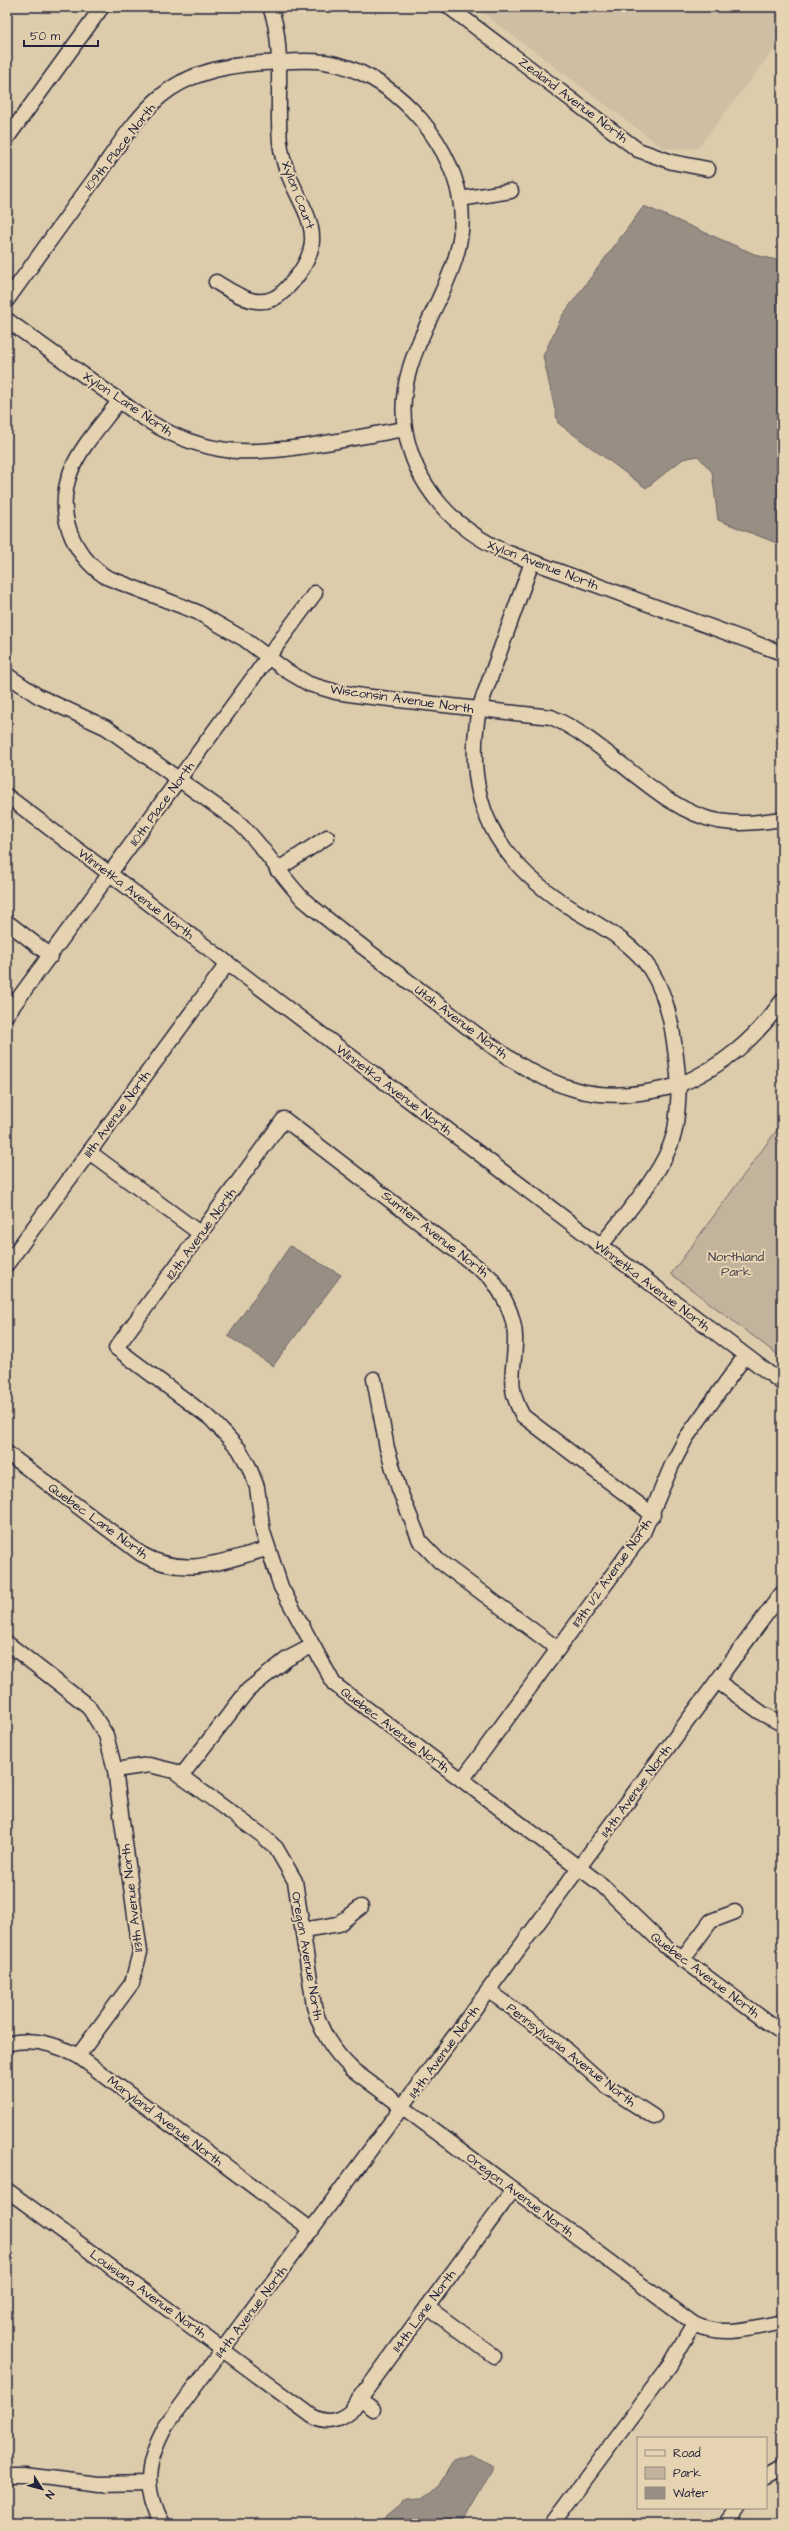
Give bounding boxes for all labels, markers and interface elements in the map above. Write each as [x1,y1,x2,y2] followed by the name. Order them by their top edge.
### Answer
[24,22,98,48] scale bar
[30,28,61,45] text: 50 m
[515,53,632,147] street label: Zealand Avenue North
[80,99,160,194] street label: 109th Place North
[276,158,319,233] street label: Xylon Court
[79,367,177,442] street label: Xylon Lane North
[484,535,602,596] street label: Xylon Avenue North
[329,680,475,718] street label: Wisconsin Avenue North
[125,758,199,850] street label: 110th Place North
[74,844,198,944] street label: Winnetka Avenue North
[411,981,512,1063] street label: Utah Avenue North
[332,1040,456,1140] street label: Winnetka Avenue North
[79,1066,155,1161] street label: 111th Avenue North
[162,1184,241,1284] street label: 112th Avenue North
[378,1186,493,1282] street label: Sumter Avenue North
[590,1236,714,1336] street label: Winnetka Avenue North
[708,1248,764,1281] park label: Northland Park
[44,1479,152,1564] street label: Quebec Lane North
[568,1515,657,1631] street label: 113th 1/2 Avenue North
[337,1683,454,1777] street label: Quebec Avenue North
[596,1740,676,1841] street label: 114th Avenue North
[116,1842,148,1953] street label: 113th Avenue North
[286,1890,327,2023] street label: Oregon Avenue North
[647,1928,764,2022] street label: Quebec Avenue North
[502,1999,640,2112] street label: Pennsylvania Avenue North
[404,2001,484,2102] street label: 114th Avenue North
[103,2072,227,2172] street label: Maryland Avenue North
[462,2149,578,2243] street label: Oregon Avenue North
[86,2246,210,2343] street label: Louisiana Avenue North
[210,2262,292,2362] street label: 114th Avenue North
[388,2266,460,2356] street label: 114th Lane North
[637,2437,767,2509] legend
[673,2445,701,2462] text: Road
[673,2465,701,2482] text: Park
[22,2469,62,2509] north arrow
[673,2485,709,2502] text: Water
[42,2487,58,2502] text: N

